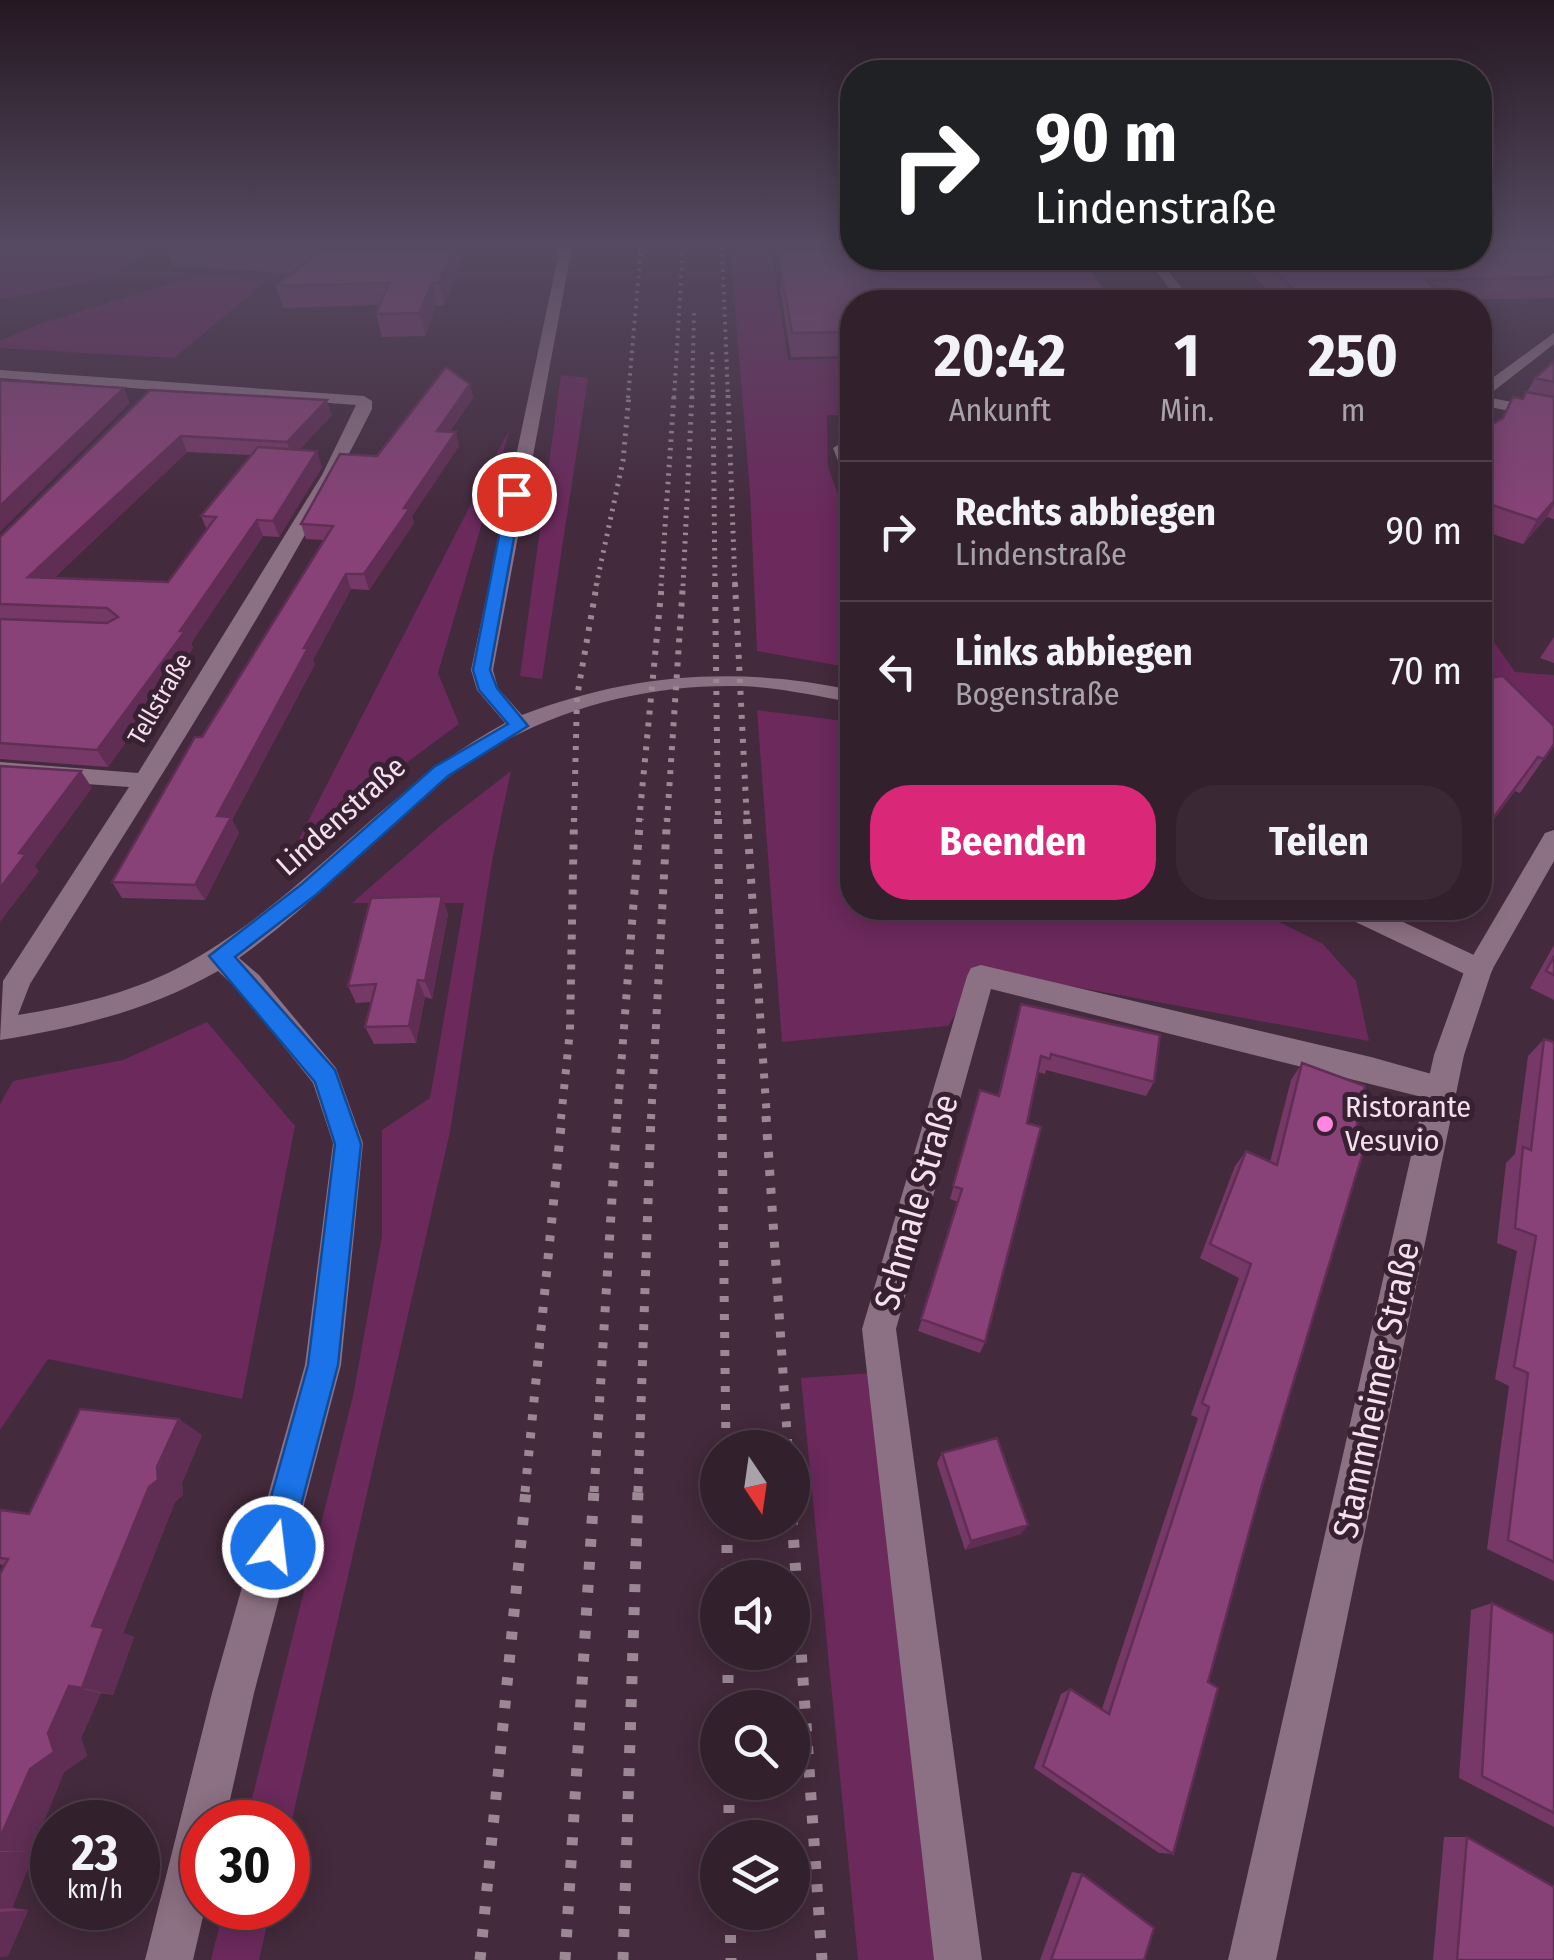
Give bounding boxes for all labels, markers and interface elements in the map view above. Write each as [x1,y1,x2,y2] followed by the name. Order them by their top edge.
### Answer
[1035,96,1177,180] text: 90 m
[870,100,1000,230] icon: right
[1035,181,1277,235] text: Lindenstraße
[934,320,1066,392] text: 20:42
[1174,320,1200,392] text: 1
[1308,320,1398,392] text: 250
[949,391,1051,429] text: Ankunft
[1160,391,1214,429] text: Min.
[1341,391,1365,429] text: m
[472,452,557,537] pin
[487,467,542,522] icon: arrive
[955,489,1216,535] text: Rechts abbiegen
[870,504,925,559] icon: right
[1386,508,1462,554] text: 90 m
[955,535,1127,573] text: Lindenstraße
[955,629,1193,675] text: Links abbiegen
[870,644,925,699] icon: left
[122,648,198,750] street label: Tellstraße
[1389,648,1462,694] text: 70 m
[955,675,1119,713] text: Bogenstraße
[269,749,413,883] street label: Lindenstraße
[870,785,1156,900] button: Beenden
[1176,785,1462,900] button: Teilen
[865,1089,967,1315] street label: Schmale Straße
[1345,1089,1471,1159] place label: Ristorante Vesuvio
[1314,1113,1336,1135] marker: Ristorante Vesuvio
[1324,1238,1428,1542] street label: Stammheimer Straße
[700,1430,810,1540] north arrow
[700,1430,810,1930] map controls
[221,1495,325,1599] position arrow
[700,1560,810,1670] button: sound
[700,1690,810,1800] button: search
[180,1800,310,1930] speed limit sign: 30
[700,1820,810,1930] button: layers
[72,1823,118,1883] text: 23
[67,1875,123,1905] text: km/h

